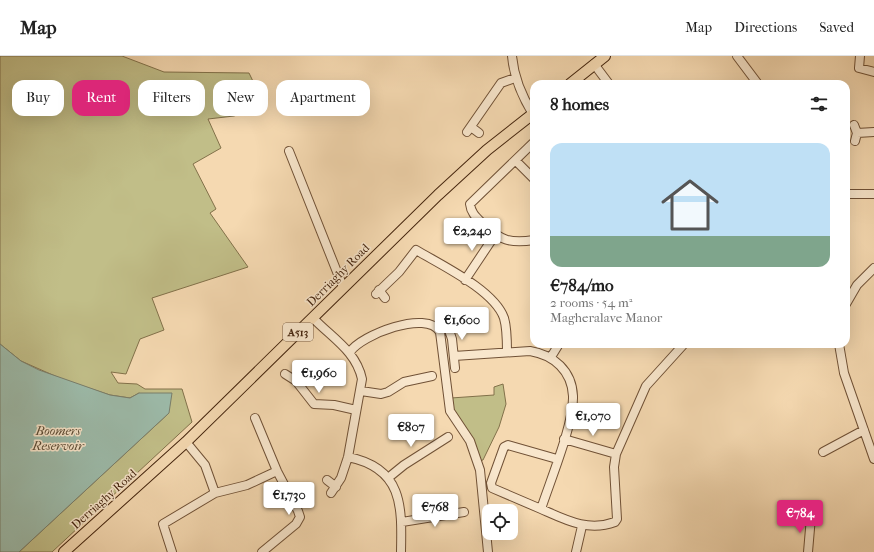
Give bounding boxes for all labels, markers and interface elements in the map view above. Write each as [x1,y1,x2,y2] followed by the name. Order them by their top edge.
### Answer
[20,17,56,39] text: Map
[685,19,712,36] text: Map
[734,19,797,36] text: Directions
[819,19,854,36] text: Saved
[12,80,64,116] chip: Buy
[72,80,130,116] chip: Rent
[138,80,205,116] chip: Filters
[213,80,268,116] chip: New
[276,80,370,116] chip: Apartment
[808,93,830,115] icon: filters
[550,94,609,114] text: 8 homes
[654,169,726,241] icon: home
[439,218,505,252] pin: €2,240
[453,223,491,238] text: €2,240
[304,240,373,309] street label: Derriaghy Road
[550,275,614,295] text: €784/mo
[550,295,632,310] text: 2 rooms · 54 m²
[429,307,495,341] pin: €1,600
[550,310,662,325] text: Magheralave Manor
[444,312,480,327] text: €1,600
[283,323,313,341] road number: A513
[286,360,352,394] pin: €1,960
[301,365,337,380] text: €1,960
[560,403,626,437] pin: €1,070
[575,408,611,423] text: €1,070
[387,414,435,448] pin: €807
[397,419,425,434] text: €807
[31,423,85,453] water label: Boomers Reservoir
[69,466,140,532] street label: Derriaghy Road
[256,482,322,516] pin: €1,730
[272,487,306,502] text: €1,730
[411,494,459,528] pin: €768
[421,499,449,514] text: €768
[776,500,824,534] pin: €784
[482,504,518,540] map controls
[482,504,518,540] button: locate
[786,505,814,520] text: €784

